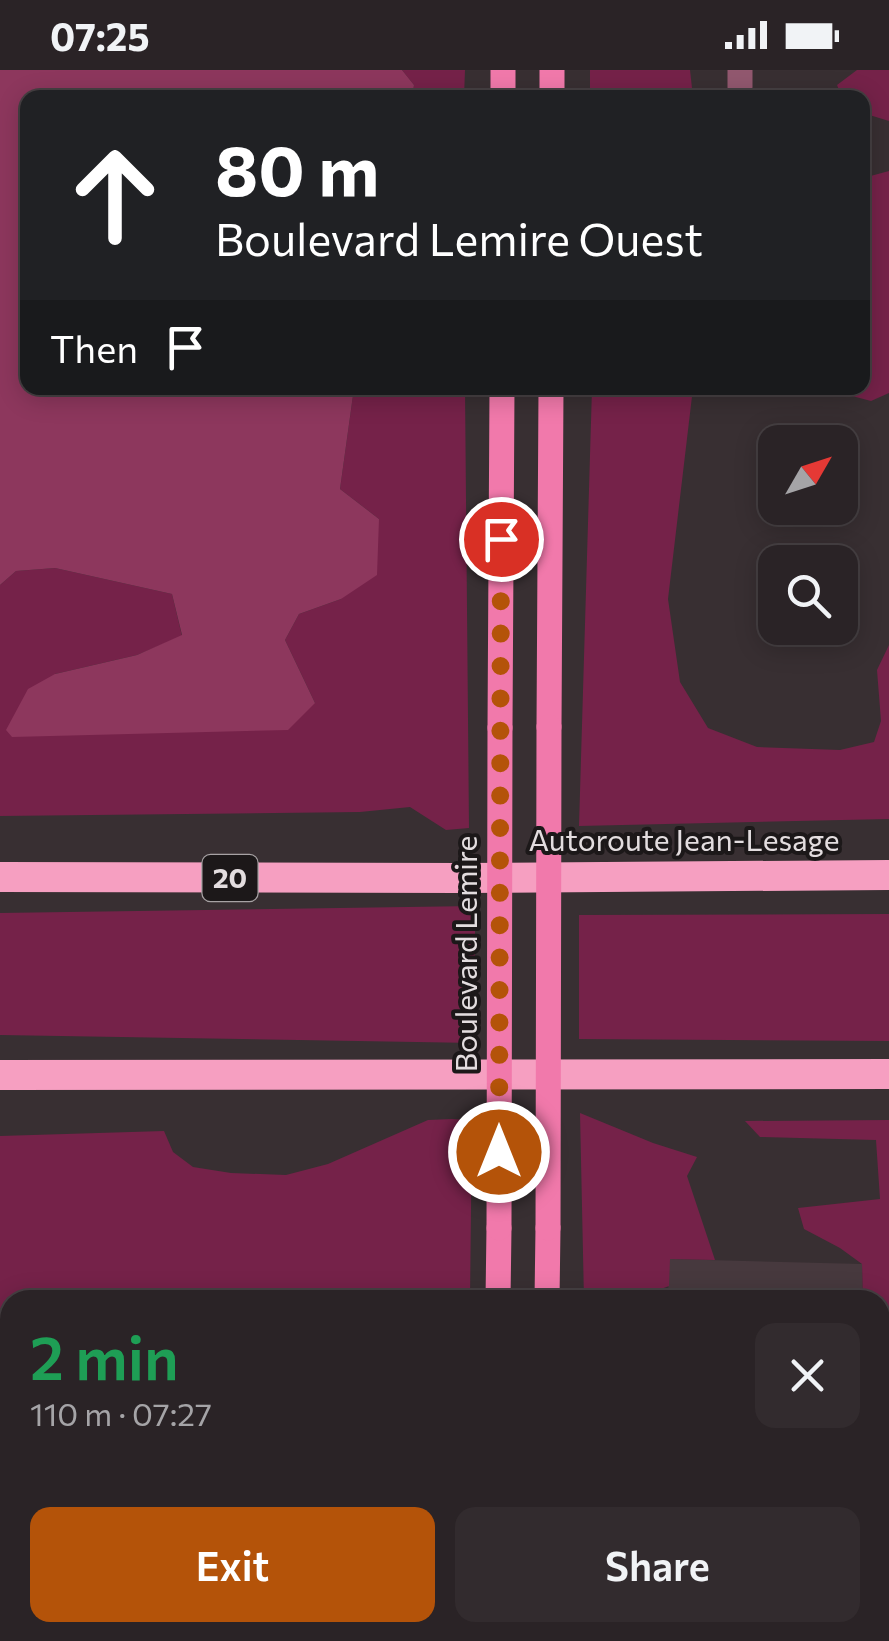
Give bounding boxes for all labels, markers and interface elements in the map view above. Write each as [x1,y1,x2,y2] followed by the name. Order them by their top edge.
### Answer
[50,12,150,59] text: 07:25
[215,125,379,210] text: 80 m
[50,130,180,260] icon: ahead
[215,210,703,265] text: Boulevard Lemire Ouest
[158,320,213,375] icon: arrive
[50,324,138,371] text: Then
[758,425,858,525] north arrow
[758,425,858,645] map controls
[459,497,544,582] pin
[474,512,529,567] icon: arrive
[758,545,858,645] button: search
[528,820,840,857] street label: Autoroute Jean-Lesage
[446,836,483,1072] street label: Boulevard Lemire
[202,855,258,901] road number: 20
[447,1100,551,1204] position arrow
[30,1319,179,1392] text: 2 min
[755,1323,860,1428] button: close
[30,1393,212,1433] text: 110 m · 07:27
[30,1507,435,1622] button: Exit
[455,1507,860,1622] button: Share

